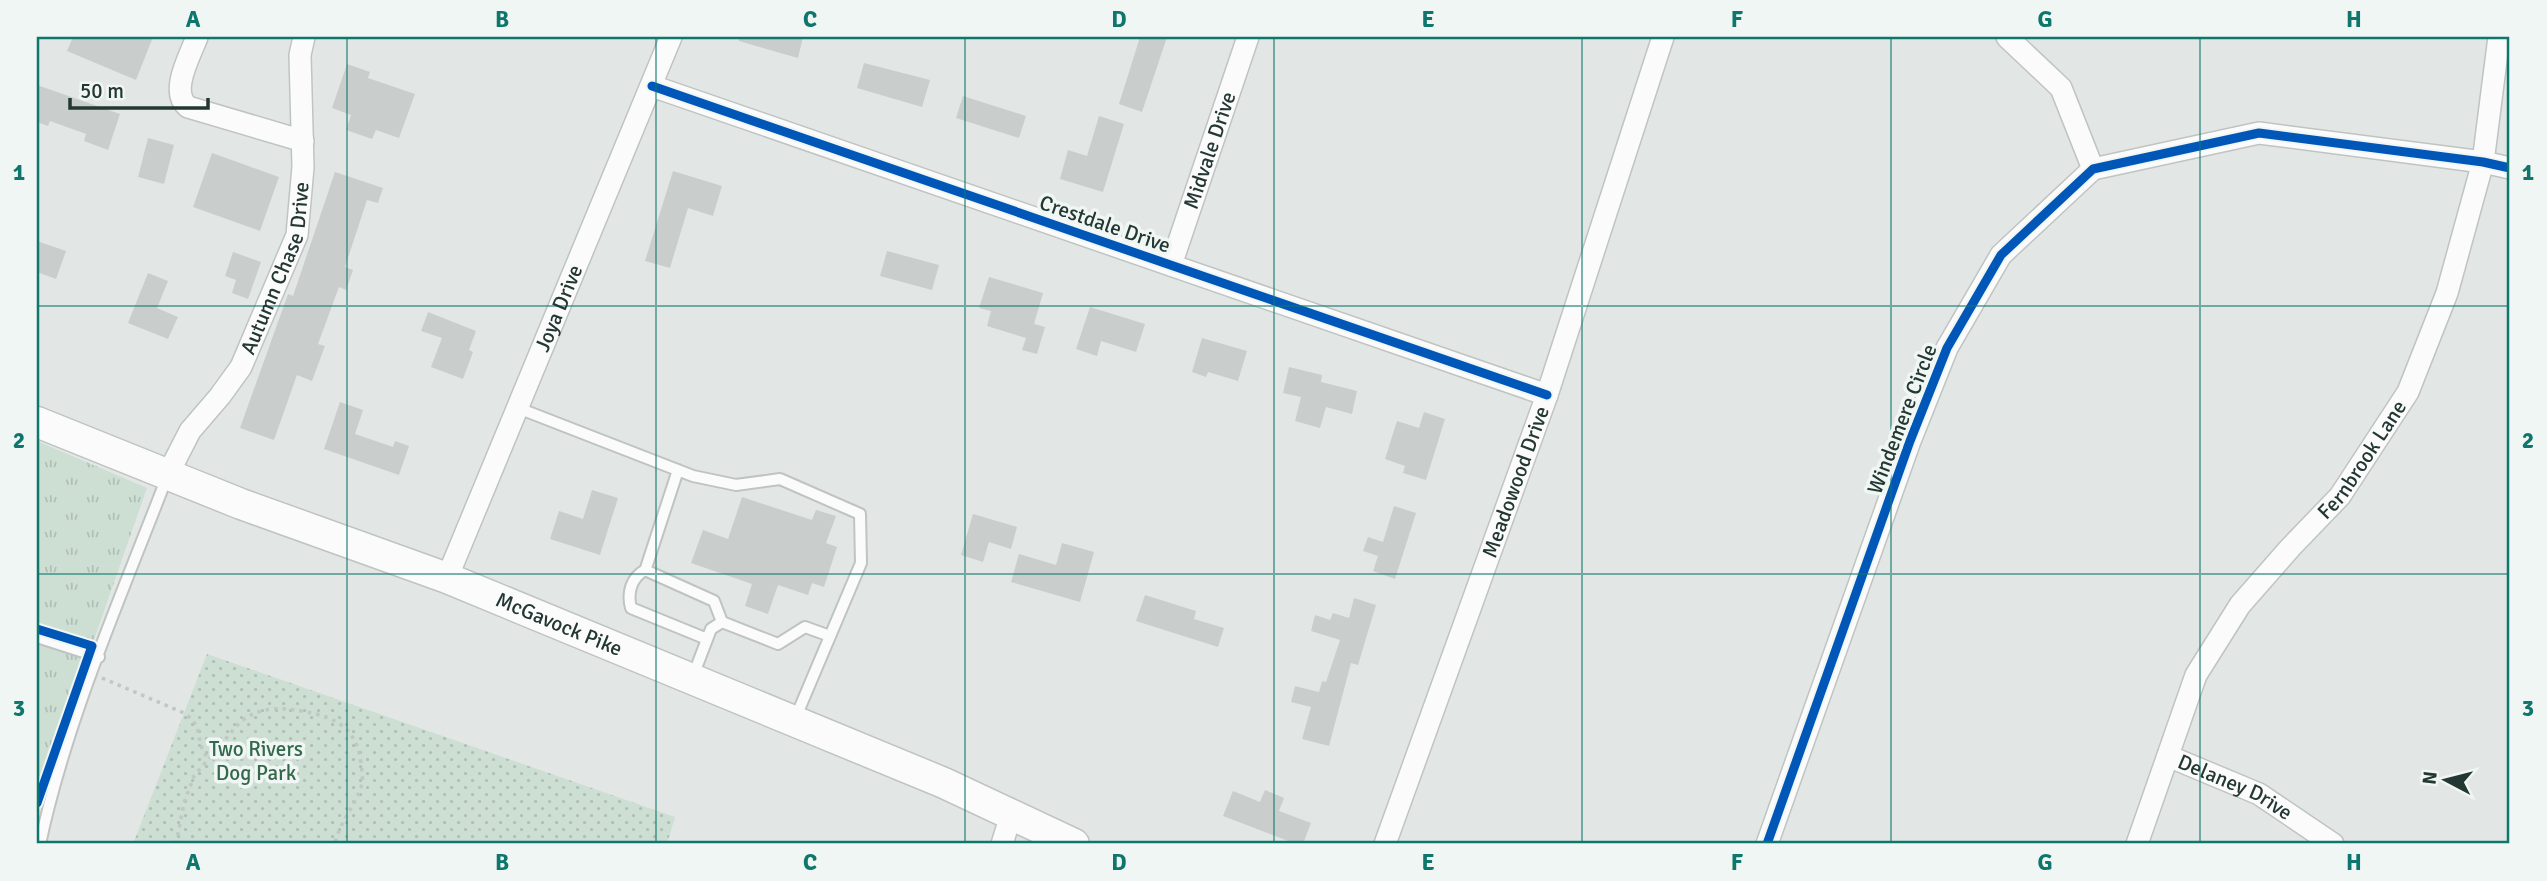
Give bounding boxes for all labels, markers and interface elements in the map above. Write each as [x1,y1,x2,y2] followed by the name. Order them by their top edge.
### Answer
[186,5,201,34] text: A
[495,5,509,34] text: B
[803,5,817,34] text: C
[1111,5,1127,34] text: D
[1421,5,1435,34] text: E
[1731,5,1743,34] text: F
[2037,5,2053,34] text: G
[2346,5,2362,34] text: H
[70,66,208,110] scale bar
[80,78,124,104] text: 50 m
[1178,88,1242,212] street label: Midvale Drive
[13,158,25,187] text: 1
[2522,158,2534,187] text: 1
[235,181,315,358] street label: Autumn Chase Drive
[1036,189,1174,259] street label: Crestdale Drive
[529,261,588,356] street label: Joya Drive
[1861,340,1943,498] street label: Windemere Circle
[2312,395,2412,525] street label: Fernbrook Lane
[1476,402,1555,561] street label: Meadowood Drive
[13,426,25,455] text: 2
[2522,426,2534,455] text: 2
[492,587,626,662] street label: McGavock Pike
[13,694,25,723] text: 3
[2522,694,2534,723] text: 3
[209,736,303,786] park label: Two Rivers Dog Park
[2410,744,2480,814] north arrow
[2174,749,2297,826] street label: Delaney Drive
[2417,770,2443,786] text: N
[186,848,201,877] text: A
[495,848,509,877] text: B
[803,848,817,877] text: C
[1111,848,1127,877] text: D
[1421,848,1435,877] text: E
[1731,848,1743,877] text: F
[2037,848,2053,877] text: G
[2346,848,2362,877] text: H

